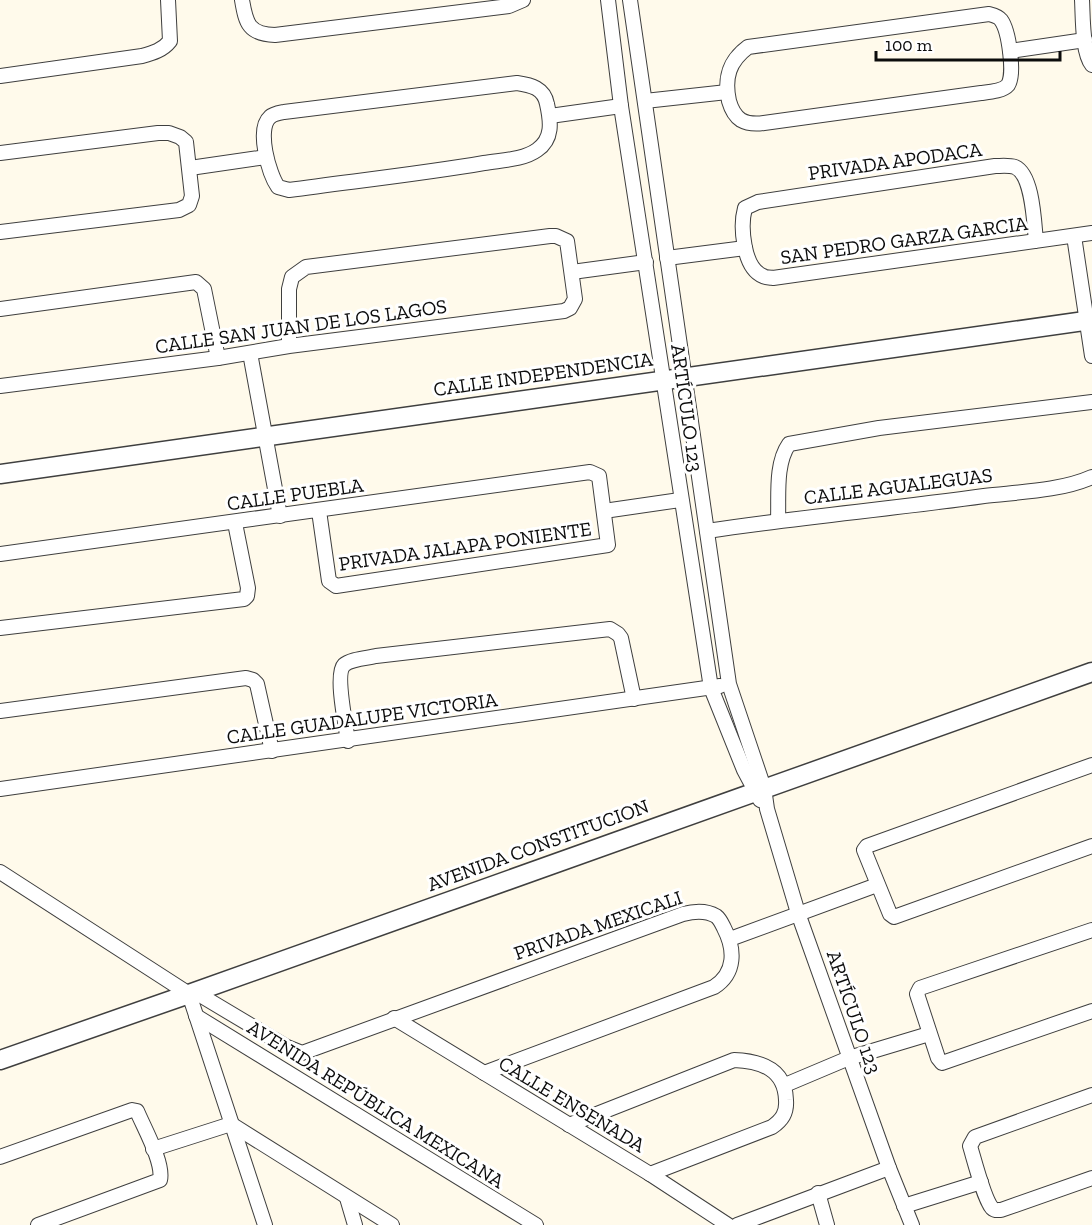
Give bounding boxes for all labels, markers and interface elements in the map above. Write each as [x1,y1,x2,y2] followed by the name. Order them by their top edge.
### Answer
[876,24,1060,62] scale bar
[885,34,933,56] text: 100 m
[807,137,984,185] street label: PRIVADA APODACA
[779,211,1030,269] street label: SAN PEDRO GARZA GARCIA
[154,294,448,358] street label: CALLE SAN JUAN DE LOS LAGOS
[666,343,708,473] street label: ARTÍCULO 123
[432,347,655,401] street label: CALLE INDEPENDENCIA
[802,463,994,509] street label: CALLE AGUALEGUAS
[225,472,366,515] street label: CALLE PUEBLA
[337,516,593,576] street label: PRIVADA JALAPA PONIENTE
[225,687,500,749] street label: CALLE GUADALUPE VICTORIA
[424,794,652,896] street label: AVENIDA CONSTITUCION
[511,885,685,965] street label: PRIVADA MEXICALI
[822,947,886,1077] street label: ARTÍCULO 123
[243,1015,510,1194] street label: AVENIDA REPÚBLICA MEXICANA
[494,1051,651,1158] street label: CALLE ENSENADA

